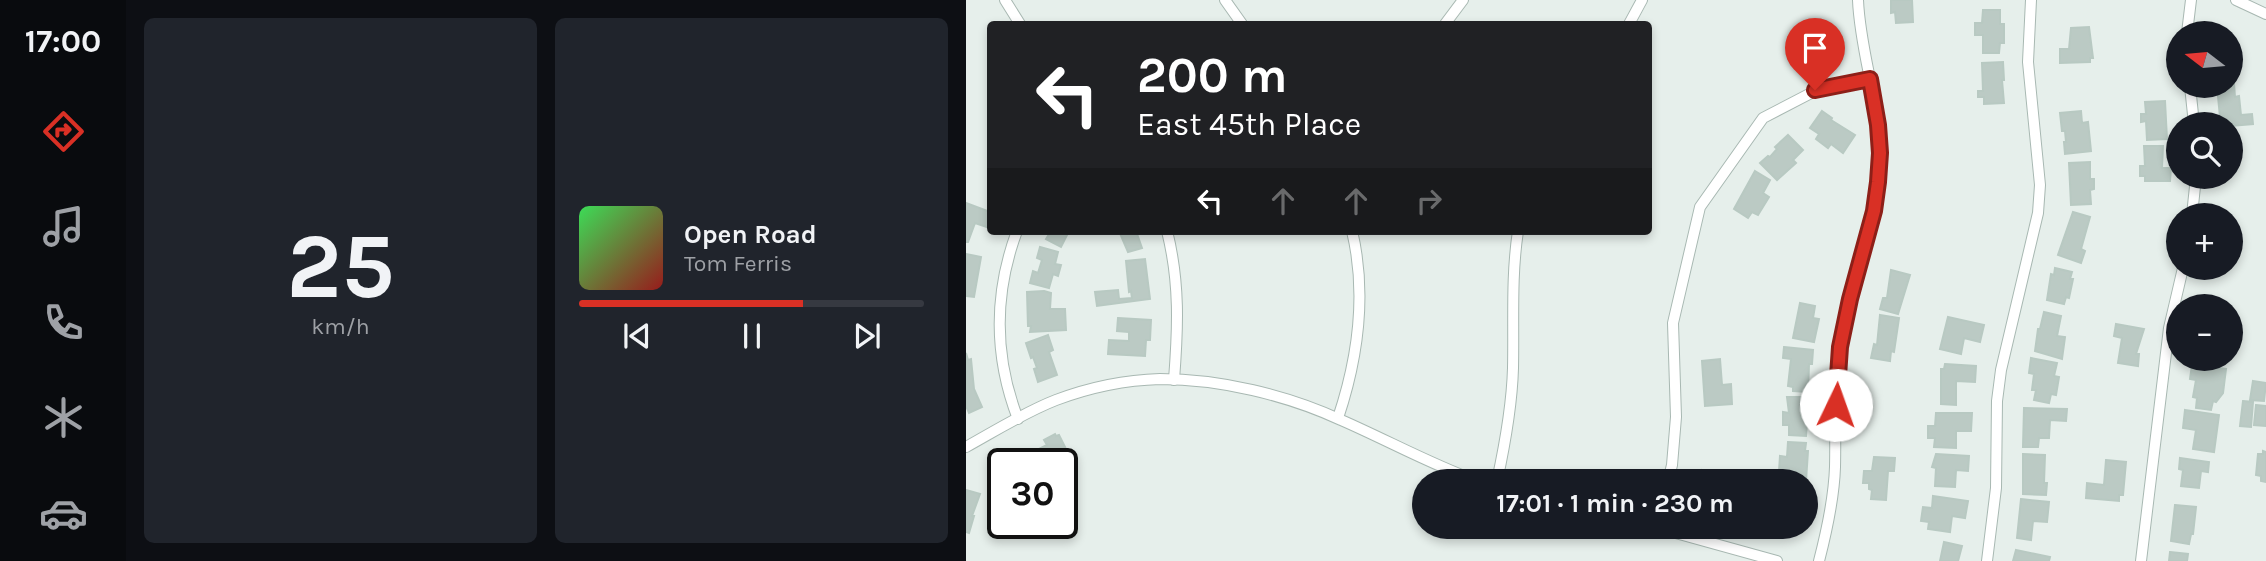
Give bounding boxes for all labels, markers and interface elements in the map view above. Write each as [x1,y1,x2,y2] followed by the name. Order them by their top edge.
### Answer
[1785,18,1845,90] pin
[2166,21,2244,98] north arrow
[2166,21,2243,371] map controls
[25,23,101,60] text: 17:00
[1796,29,1834,67] icon: arrive
[1137,47,1288,104] text: 200 m
[1022,49,1113,140] icon: left
[1137,106,1361,143] text: East 45th Place
[39,107,88,156] icon: directions
[2166,112,2243,189] button: search
[1191,182,1229,220] icon: left
[1264,182,1302,220] icon: ahead
[1337,182,1375,220] icon: ahead
[1410,182,1448,220] icon: right
[39,202,88,251] icon: music
[2166,203,2243,280] button: +
[286,214,395,320] text: 25
[684,219,817,250] text: Open Road
[684,250,792,277] text: Tom Ferris
[2166,294,2243,371] button: −
[39,298,88,347] icon: phone
[311,313,370,340] text: km/h
[618,317,656,355] icon: previous
[733,317,771,355] icon: pause
[848,317,886,355] icon: next
[1799,368,1873,442] position arrow
[39,393,88,442] icon: climate
[987,448,1078,539] speed limit sign: 30
[1496,488,1734,519] text: 17:01 · 1 min · 230 m
[39,489,88,538] icon: car

